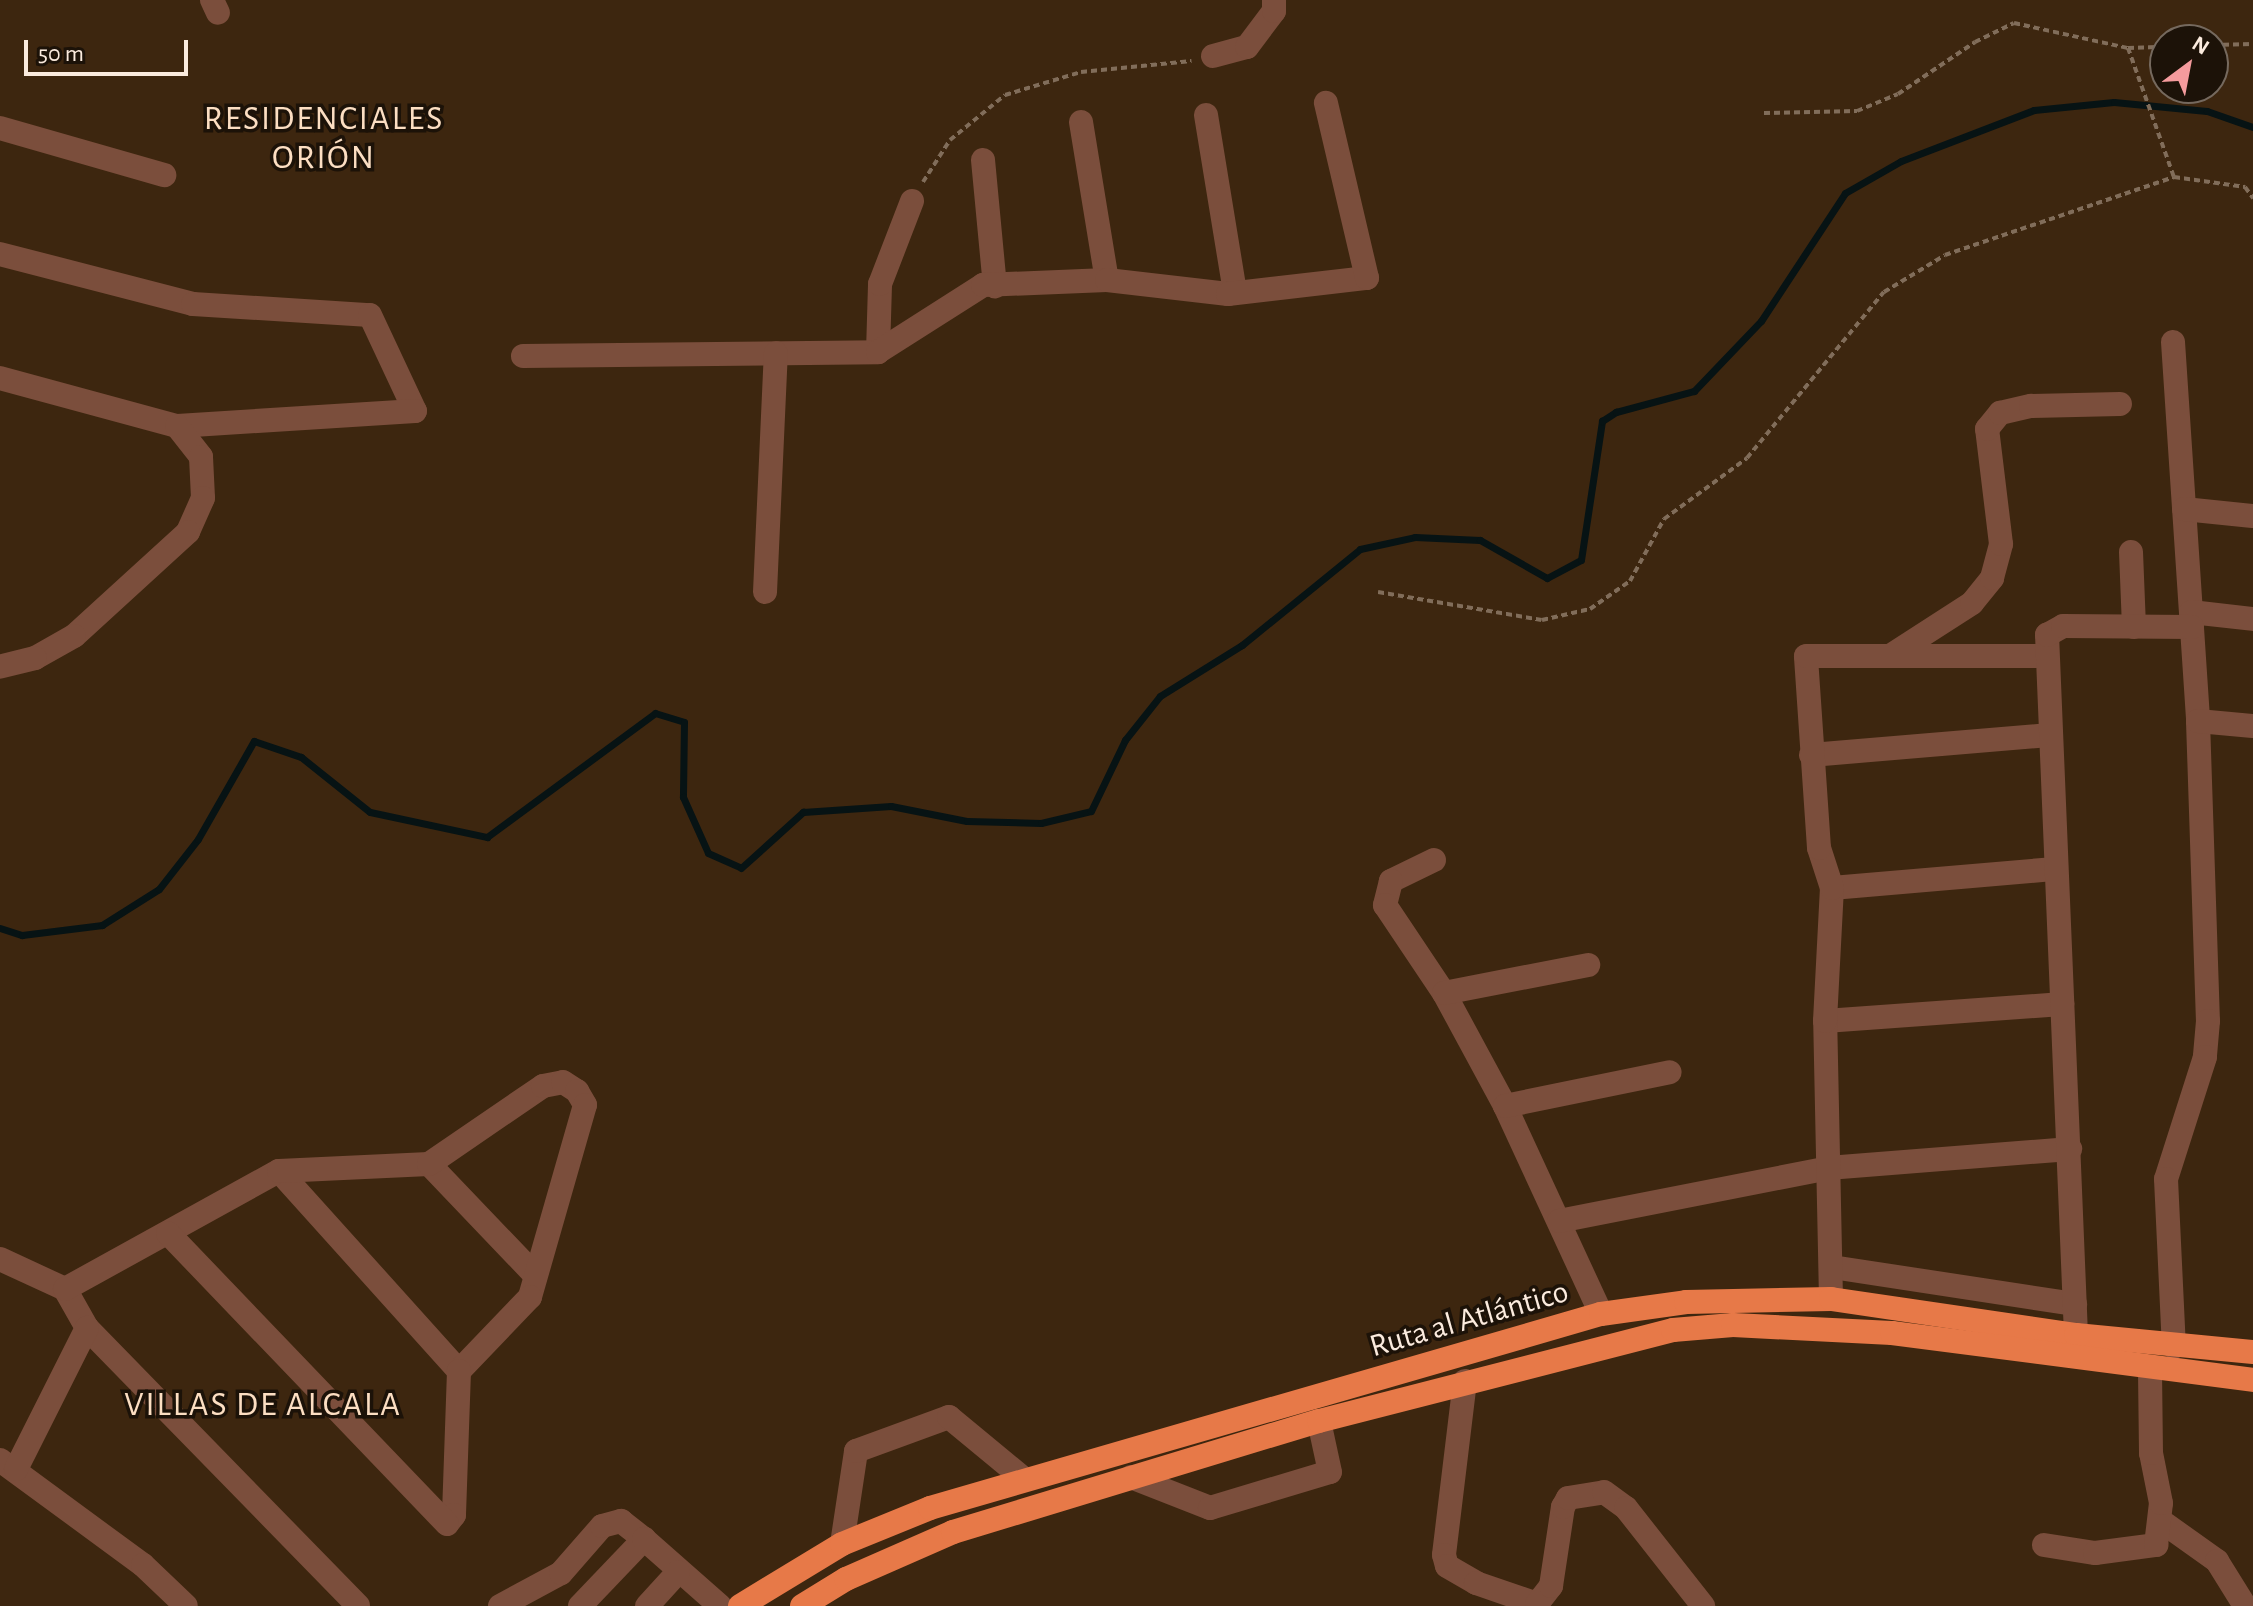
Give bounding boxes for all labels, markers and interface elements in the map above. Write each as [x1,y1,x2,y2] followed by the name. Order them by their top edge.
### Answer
[28,24,192,74] scale bar
[2149,24,2229,104] north arrow
[2188,32,2213,59] text: N
[38,42,84,66] text: 50 m
[204,99,444,178] district label: RESIDENCIALES ORIÓN
[1365,1272,1573,1366] street label: Ruta al Atlántico
[124,1386,402,1426] district label: VILLAS DE ALCALA

